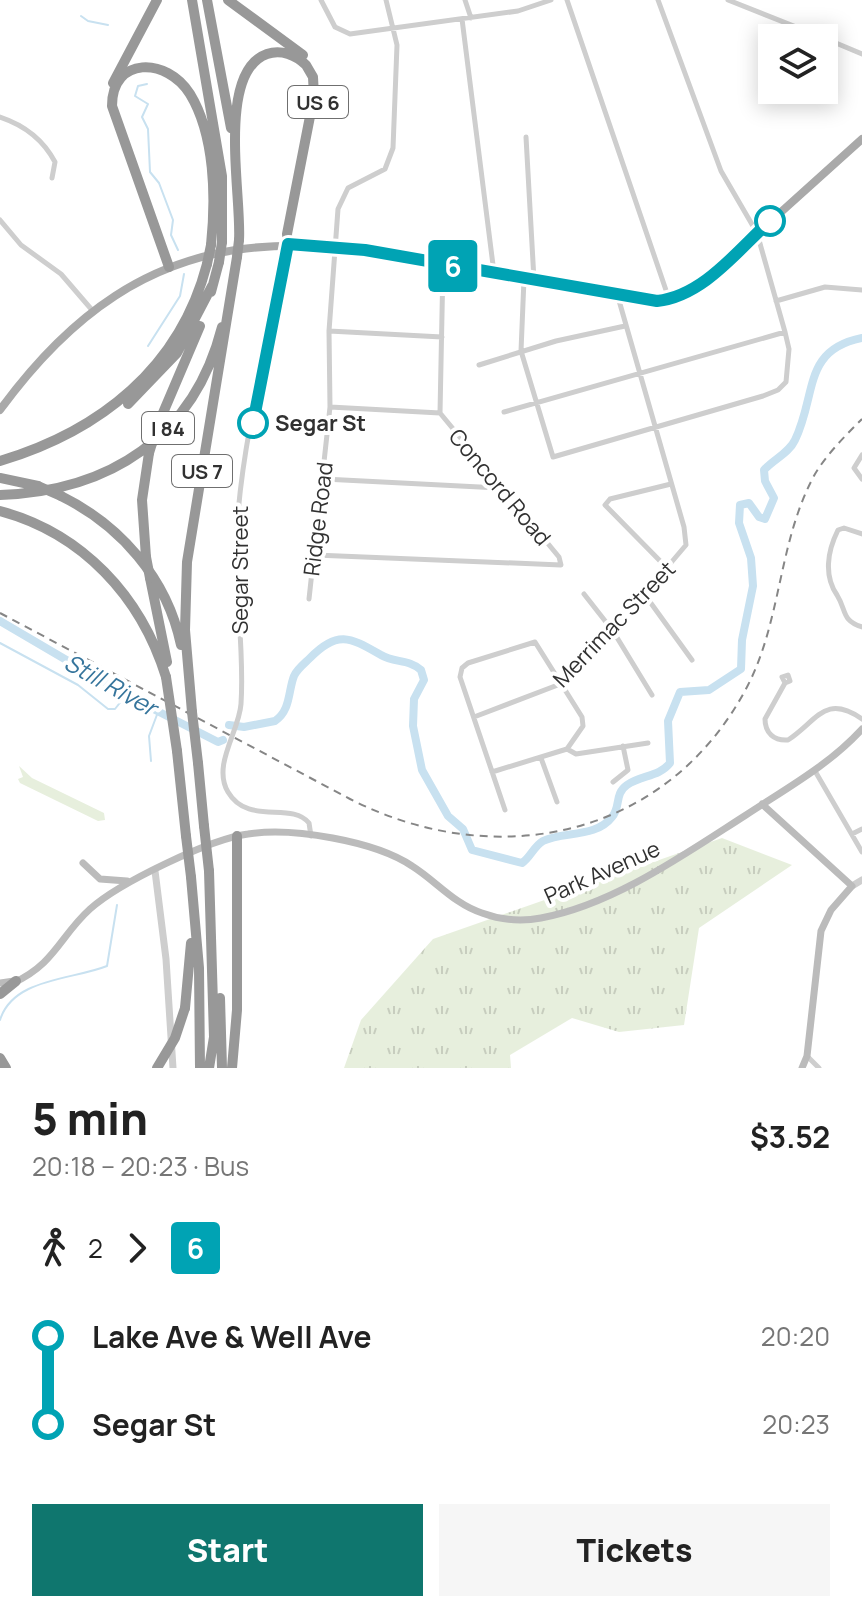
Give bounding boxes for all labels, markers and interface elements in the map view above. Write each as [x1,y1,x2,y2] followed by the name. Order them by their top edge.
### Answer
[758,24,838,104] map controls
[758,24,838,104] button: layers
[288,86,348,118] road number: US 6
[755,206,785,236] unlabelled marker
[427,240,479,292] line badge: 6
[444,247,462,285] text: 6
[238,408,268,438] marker: Segar St
[275,408,366,438] place label: Segar St
[142,412,194,444] road number: I 84
[442,422,558,552] street label: Concord Road
[172,455,232,487] road number: US 7
[296,460,340,578] street label: Ridge Road
[225,506,255,634] street label: Segar Street
[546,554,682,694] street label: Merrimac Street
[59,645,166,725] water label: Still River
[539,833,665,911] street label: Park Avenue
[32,1088,148,1148] text: 5 min
[750,1116,830,1157] text: $3.52
[32,1148,249,1184] text: 20:18 – 20:23 · Bus
[32,1226,76,1270] icon: walk
[115,1226,159,1270] icon: forward
[187,1229,204,1267] text: 6
[88,1230,103,1266] text: 2
[92,1316,372,1357] text: Lake Ave & Well Ave
[761,1318,830,1354] text: 20:20
[92,1404,216,1445] text: Segar St
[762,1406,830,1442] text: 20:23
[32,1504,423,1596] button: Start
[439,1504,830,1596] button: Tickets

